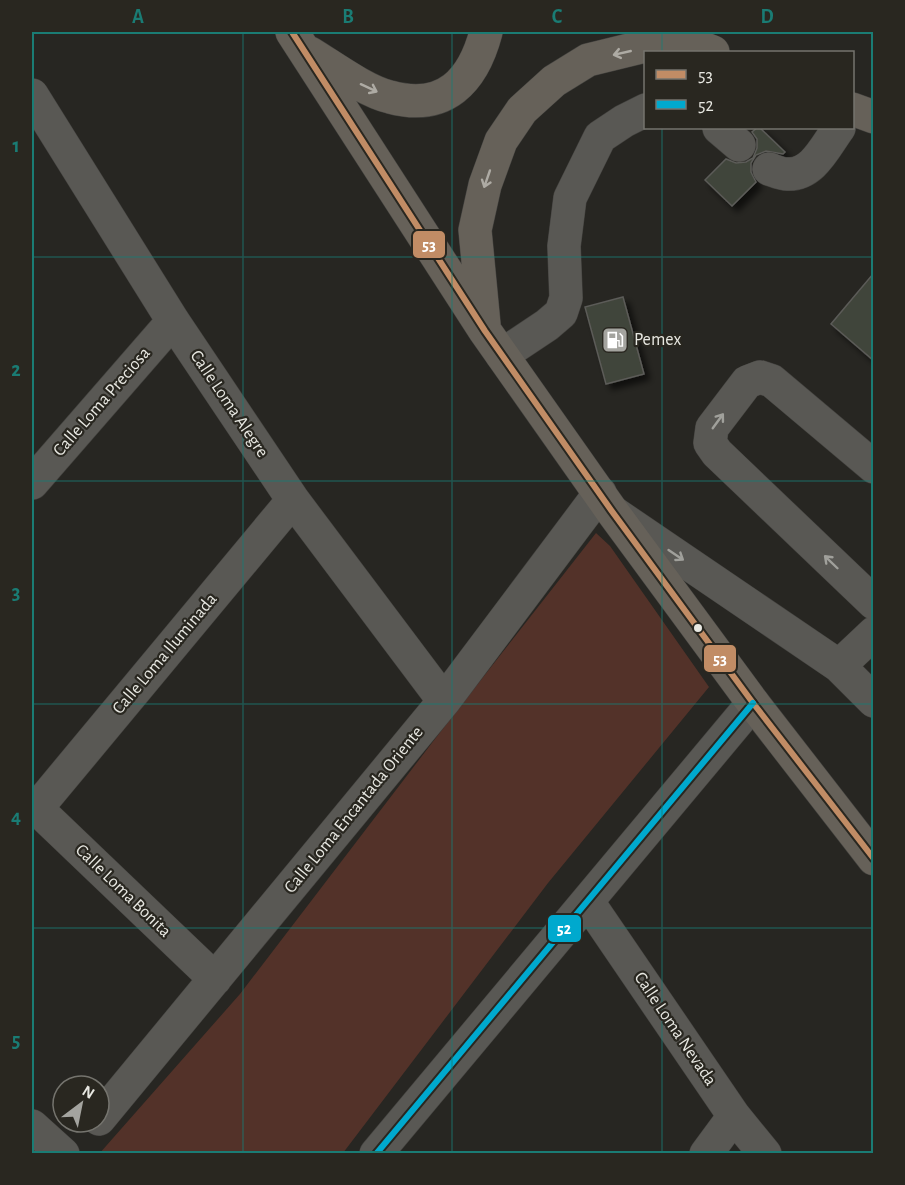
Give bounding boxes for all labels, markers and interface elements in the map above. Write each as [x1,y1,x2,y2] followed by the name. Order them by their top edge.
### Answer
[132,7,144,27] text: A
[342,7,354,27] text: B
[552,7,563,27] text: C
[760,7,774,27] text: D
[612,48,631,60] one-way arrow
[644,51,854,129] legend
[698,67,713,85] text: 53
[360,83,378,94] one-way arrow
[698,97,714,115] text: 52
[12,136,20,156] text: 1
[481,169,492,188] one-way arrow
[412,230,446,259] line badge: 53
[422,237,436,253] text: 53
[600,325,630,355] fuel station icon: Pemex
[634,331,682,349] place label: Pemex
[50,344,154,460] street label: Calle Loma Preciosa
[187,347,271,461] street label: Calle Loma Alegre
[11,360,21,380] text: 2
[712,413,724,429] one-way arrow
[667,549,684,561] one-way arrow
[824,555,839,569] one-way arrow
[12,583,20,603] text: 3
[109,590,221,718] street label: Calle Loma Iluminada
[692,622,704,634] unlabelled marker
[703,644,737,673] line badge: 53
[713,651,727,667] text: 53
[281,723,427,897] street label: Calle Loma Encantada Oriente
[11,807,21,827] text: 4
[72,841,174,941] street label: Calle Loma Bonita
[547,914,582,943] line badge: 52
[557,921,572,937] text: 52
[630,969,720,1089] street label: Calle Loma Nevada
[12,1031,20,1051] text: 5
[51,1074,111,1134] north arrow
[79,1082,97,1102] text: N

